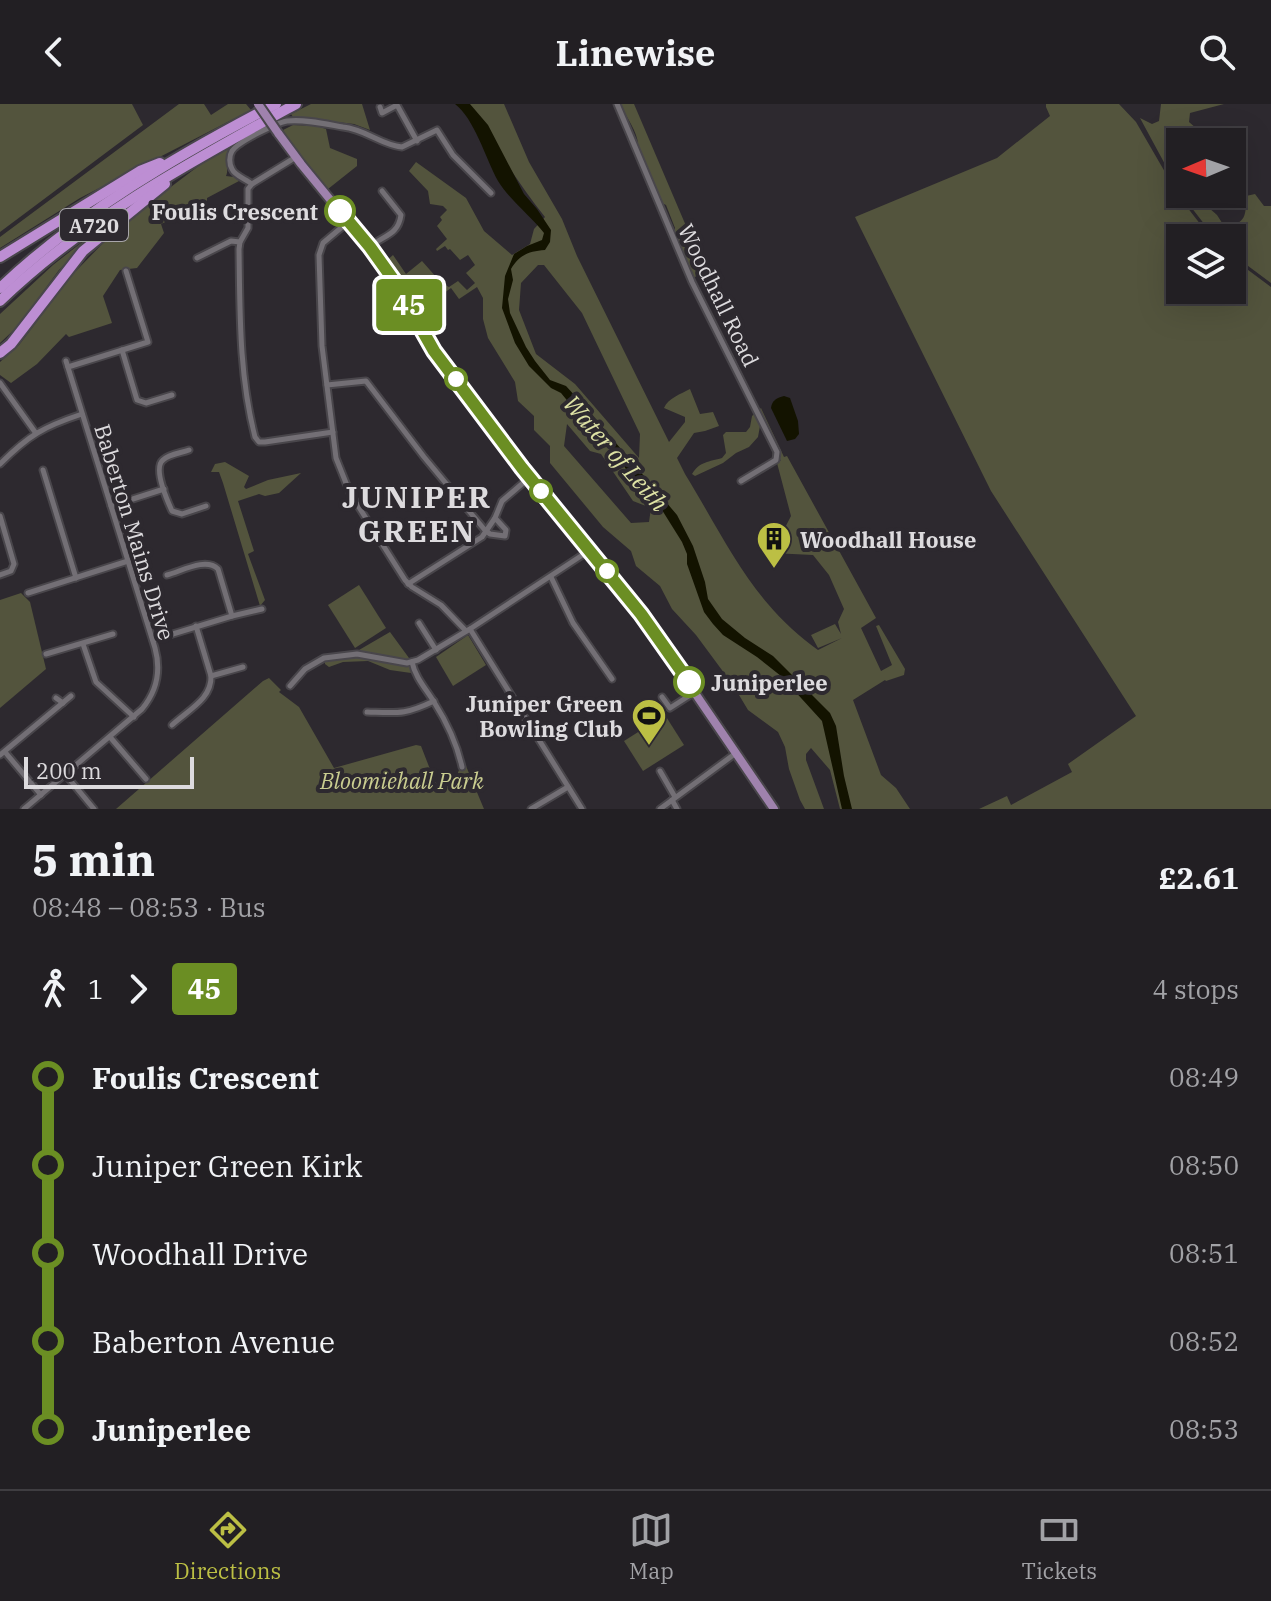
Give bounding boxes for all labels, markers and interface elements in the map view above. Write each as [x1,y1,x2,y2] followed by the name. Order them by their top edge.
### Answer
[556,29,715,76] text: Linewise
[32,30,76,74] icon: back
[1195,30,1239,74] icon: search
[1166,128,1246,208] north arrow
[1166,128,1246,304] map controls
[325,196,355,226] marker: Foulis Crescent
[152,197,318,226] place label: Foulis Crescent
[60,209,128,241] road number: A720
[672,219,766,371] street label: Woodhall Road
[1166,224,1246,304] button: layers
[373,279,445,331] line badge: 45
[392,286,426,323] text: 45
[445,368,467,390] unlabelled marker
[556,388,676,518] water label: Water of Leith
[88,420,182,644] street label: Baberton Mains Drive
[342,477,492,550] district label: JUNIPER GREEN
[530,480,552,502] unlabelled marker
[755,520,793,570] building icon: Woodhall House
[800,525,976,554] place label: Woodhall House
[596,560,618,582] unlabelled marker
[674,667,704,697] marker: Juniperlee
[711,668,828,697] place label: Juniperlee
[466,689,623,743] place label: Juniper Green Bowling Club
[630,697,668,747] sports icon: Juniper Green Bowling Club
[24,753,194,789] scale bar
[36,756,102,785] text: 200 m
[319,766,484,795] park label: Bloomiehall Park
[32,831,155,888] text: 5 min
[1159,858,1239,897] text: £2.61
[32,890,266,924] text: 08:48 – 08:53 · Bus
[32,967,76,1011] icon: walk
[116,967,160,1011] icon: forward
[188,970,221,1007] text: 45
[88,972,104,1006] text: 1
[1152,972,1239,1006] text: 4 stops
[92,1058,319,1097] text: Foulis Crescent
[1169,1060,1239,1094] text: 08:49
[92,1146,362,1185] text: Juniper Green Kirk
[1169,1148,1239,1182] text: 08:50
[92,1234,308,1273] text: Woodhall Drive
[1169,1236,1239,1270] text: 08:51
[92,1322,335,1361] text: Baberton Avenue
[1169,1324,1239,1358] text: 08:52
[92,1410,251,1449] text: Juniperlee
[1169,1412,1239,1446] text: 08:53
[174,1508,281,1585] tab: Directions
[629,1508,674,1585] tab: Map
[1022,1508,1097,1585] tab: Tickets

